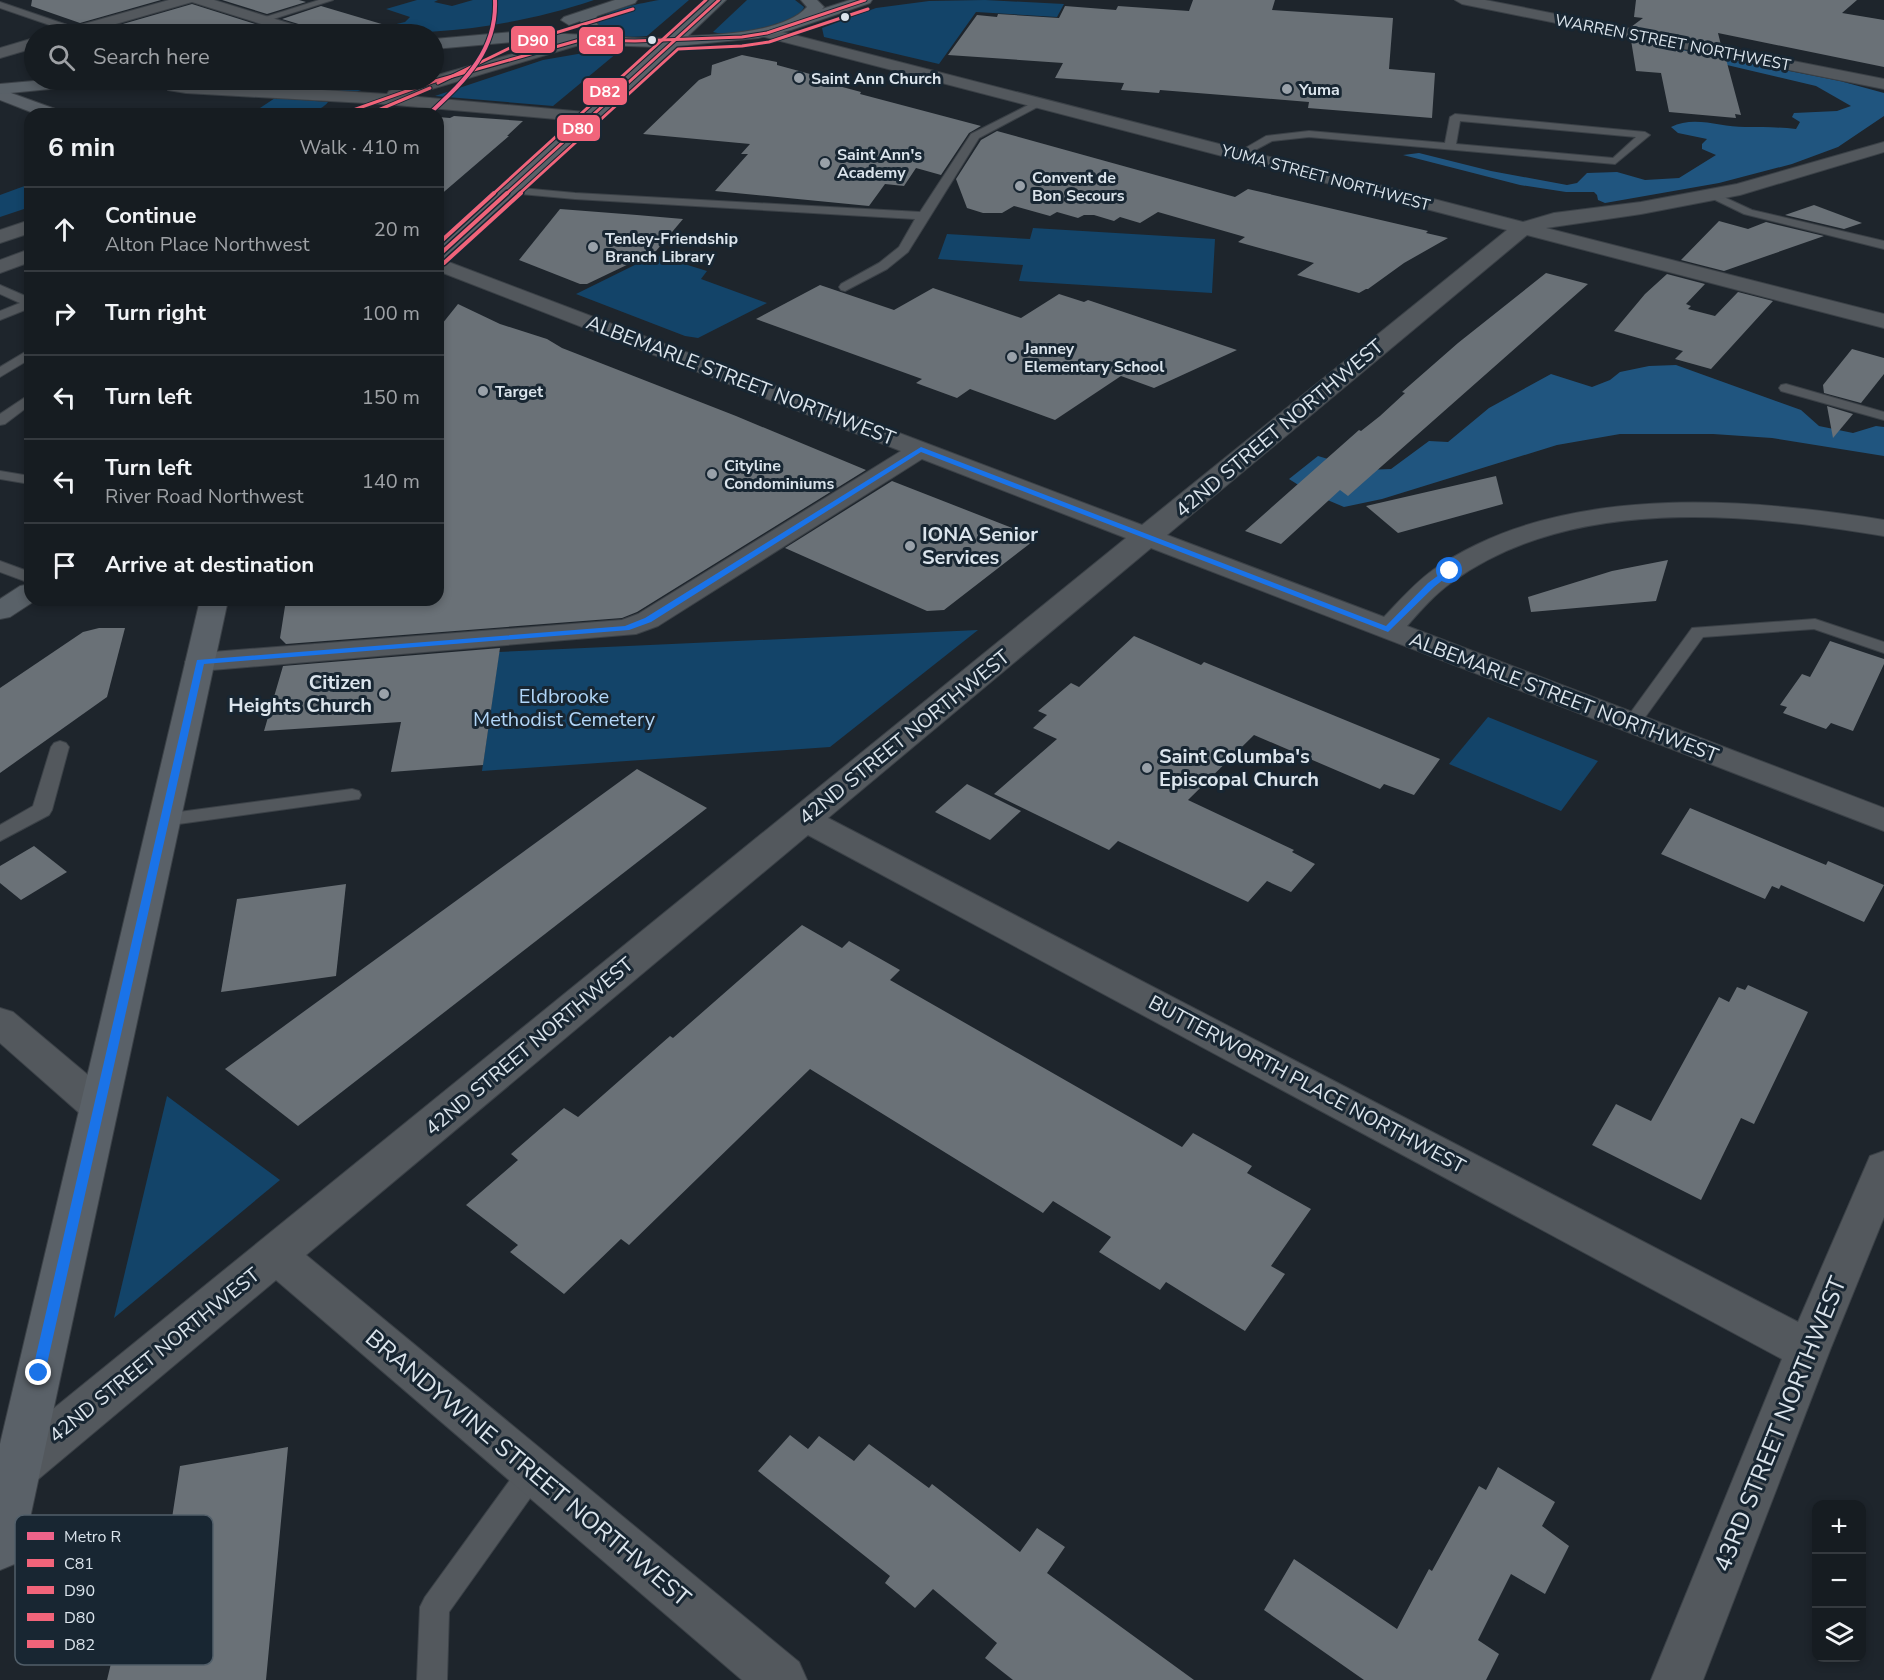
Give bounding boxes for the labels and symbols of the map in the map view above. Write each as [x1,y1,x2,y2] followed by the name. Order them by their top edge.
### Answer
[1553,9,1793,77] street label: WARREN STREET NORTHWEST
[839,11,851,23] unlabelled marker
[510,25,556,54] line badge: D90
[578,26,624,55] line badge: C81
[517,30,549,52] text: D90
[586,30,616,52] text: C81
[646,34,658,46] unlabelled marker
[811,68,941,90] place label: Saint Ann Church
[792,71,806,85] marker: Saint Ann Church
[582,77,628,106] line badge: D82
[1298,79,1340,101] place label: Yuma
[589,81,621,103] text: D82
[1280,82,1294,96] marker: Yuma
[556,114,601,142] line badge: D80
[562,118,594,140] text: D80
[1218,139,1433,217] street label: YUMA STREET NORTHWEST
[837,144,922,184] place label: Saint Ann's Academy
[818,156,832,170] marker: Saint Ann's Academy
[1032,167,1125,207] place label: Convent de Bon Secours
[1013,179,1027,193] marker: Convent de Bon Secours
[605,228,738,268] place label: Tenley-Friendship Branch Library
[586,240,600,254] marker: Tenley-Friendship Branch Library
[582,309,899,452] street label: ALBEMARLE STREET NORTHWEST
[1169,333,1389,524] street label: 42ND STREET NORTHWEST
[1023,338,1164,378] place label: Janney Elementary School
[1005,350,1019,364] marker: Janney Elementary School
[495,381,544,403] place label: Target
[476,384,490,398] marker: Target
[724,455,835,495] place label: Cityline Condominiums
[705,467,719,481] marker: Cityline Condominiums
[922,521,1038,571] place label: IONA Senior Services
[903,539,917,553] marker: IONA Senior Services
[1436,557,1462,583] route start
[1405,626,1722,769] street label: ALBEMARLE STREET NORTHWEST
[793,644,1016,831] street label: 42ND STREET NORTHWEST
[228,669,372,719] place label: Citizen Heights Church
[473,683,656,733] park label: Eldbrooke Methodist Cemetery
[377,687,391,701] marker: Citizen Heights Church
[1159,743,1319,793] place label: Saint Columba's Episcopal Church
[1140,761,1154,775] marker: Saint Columba's Episcopal Church
[419,951,639,1142] street label: 42ND STREET NORTHWEST
[1144,989,1470,1180] street label: BUTTERWORTH PLACE NORTHWEST
[43,1262,266,1449] street label: 42ND STREET NORTHWEST
[1706,1271,1854,1576] street label: 43RD STREET NORTHWEST
[359,1322,698,1614] street label: BRANDYWINE STREET NORTHWEST
[25,1359,51,1385] route end
[15,1515,213,1665] legend
[64,1526,121,1548] text: Metro R
[64,1553,94,1575] text: C81
[64,1580,95,1602] text: D90
[64,1607,95,1629] text: D80
[64,1634,95,1656] text: D82

